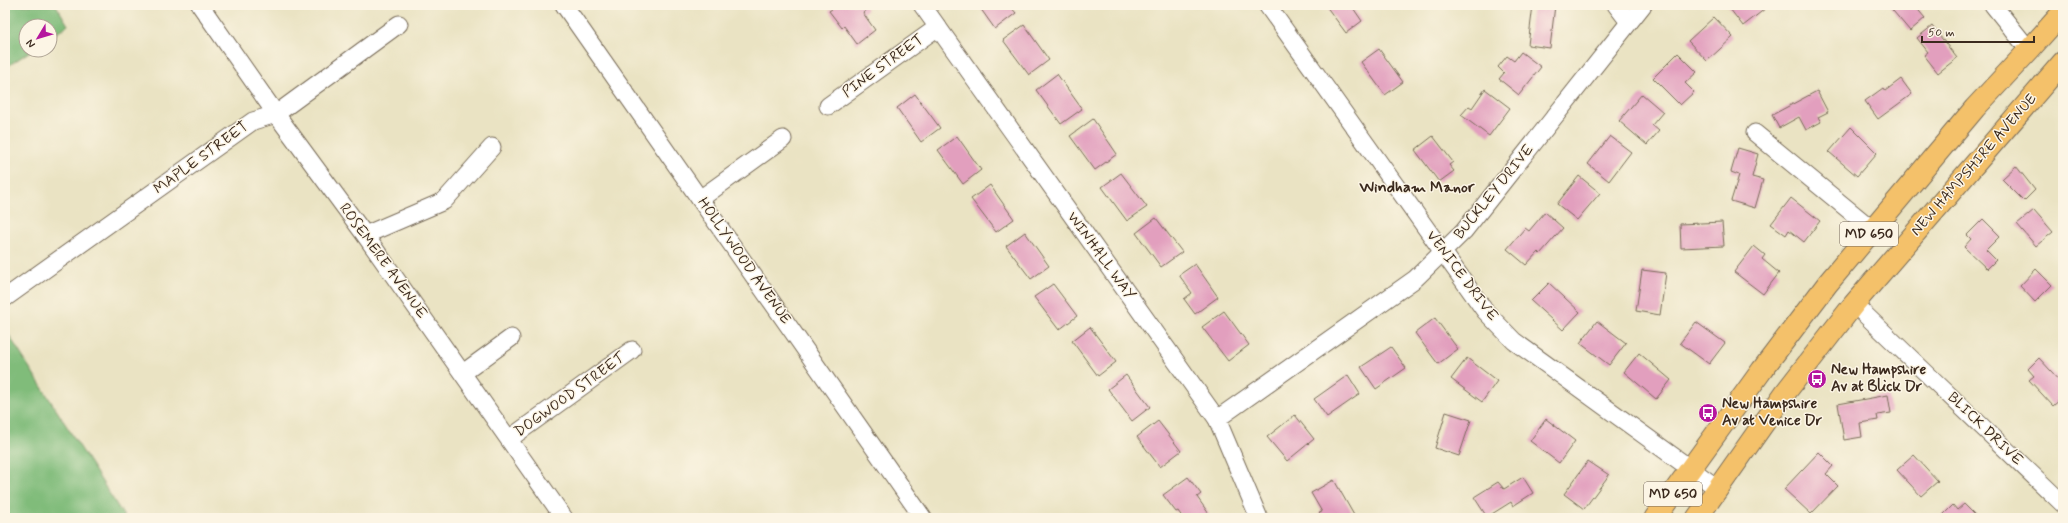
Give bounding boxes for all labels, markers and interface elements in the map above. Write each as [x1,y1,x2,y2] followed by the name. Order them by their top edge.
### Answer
[18,18,58,58] north arrow
[1922,18,2034,44] scale bar
[1928,25,1955,41] text: 50 m
[838,30,928,102] street label: PINE STREET
[23,36,39,51] text: N
[1907,89,2042,241] street label: NEW HAMPSHIRE AVENUE
[150,117,253,199] street label: MAPLE STREET
[1450,140,1539,244] street label: BUCKLEY DRIVE
[1359,177,1475,198] district label: Windham Manor
[693,194,796,329] street label: HOLLYWOOD AVENUE
[334,199,432,323] street label: ROSEMERE AVENUE
[1062,208,1140,304] street label: WINHALL WAY
[1840,222,1898,246] road number: MD 650
[1421,227,1503,326] street label: VENICE DRIVE
[511,348,630,442] street label: DOGWOOD STREET
[1831,360,1927,397] place label: New Hampshire Av at Blick Dr
[1806,368,1828,390] bus stop icon: New Hampshire Av at Blick Dr
[1943,388,2027,470] street label: BLICK DRIVE
[1722,394,1823,431] place label: New Hampshire Av at Venice Dr
[1697,402,1719,424] bus stop icon: New Hampshire Av at Venice Dr
[1644,482,1702,506] road number: MD 650

